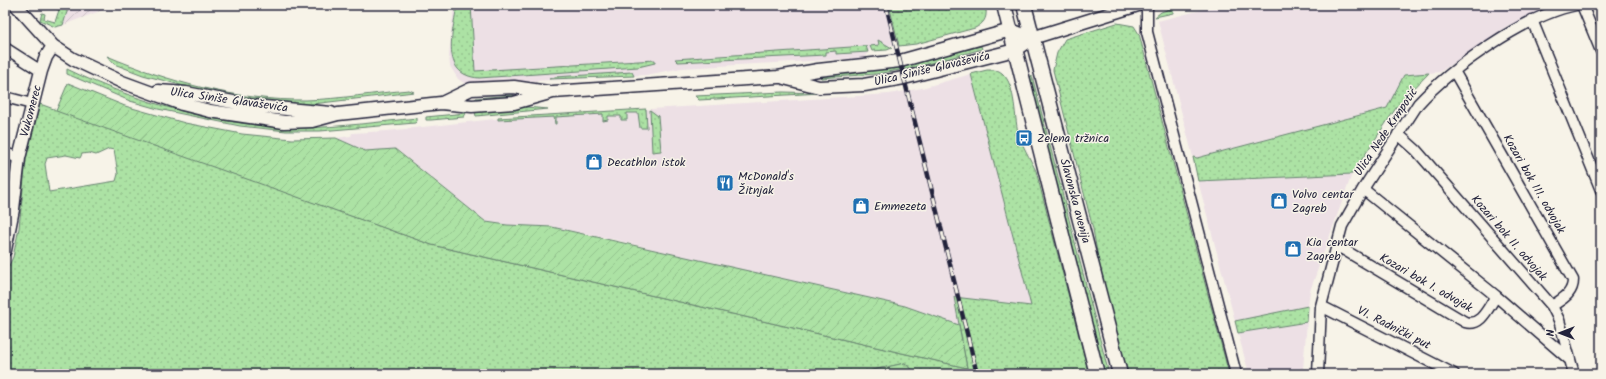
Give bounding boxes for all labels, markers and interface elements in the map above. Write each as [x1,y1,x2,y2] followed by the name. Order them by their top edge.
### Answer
[872,46,992,92] street label: Ulica Siniše Glavaševića
[169,82,289,118] street label: Ulica Siniše Glavaševića
[15,83,47,139] street label: Vukomerec
[1349,83,1423,180] street label: Ulica Nede Krmpotić
[1014,128,1034,148] bus stop icon: Zelena tržnica
[1037,129,1109,148] place label: Zelena tržnica
[1498,131,1570,238] street label: Kozari bok III. odvojak
[584,152,604,172] shop icon: Decathlon istok
[607,153,686,172] place label: Decathlon istok
[1055,157,1096,246] street label: Slavonska avenija
[738,167,794,200] place label: McDonald's Žitnjak
[715,173,735,193] restaurant icon: McDonald's Žitnjak
[1292,185,1354,218] place label: Volvo centar Zagreb
[1269,191,1289,211] shop icon: Volvo centar Zagreb
[1466,191,1552,285] street label: Kozari bok II. odvojak
[851,196,871,216] shop icon: Emmezeta
[874,197,927,216] place label: Emmezeta
[1306,233,1359,266] place label: Kia centar Zagreb
[1283,239,1303,259] shop icon: Kia centar Zagreb
[1376,249,1476,318] street label: Kozari bok I. odvojak
[1354,301,1434,355] street label: VI. Radnički put
[1540,313,1580,353] north arrow
[1542,329,1560,336] text: N

